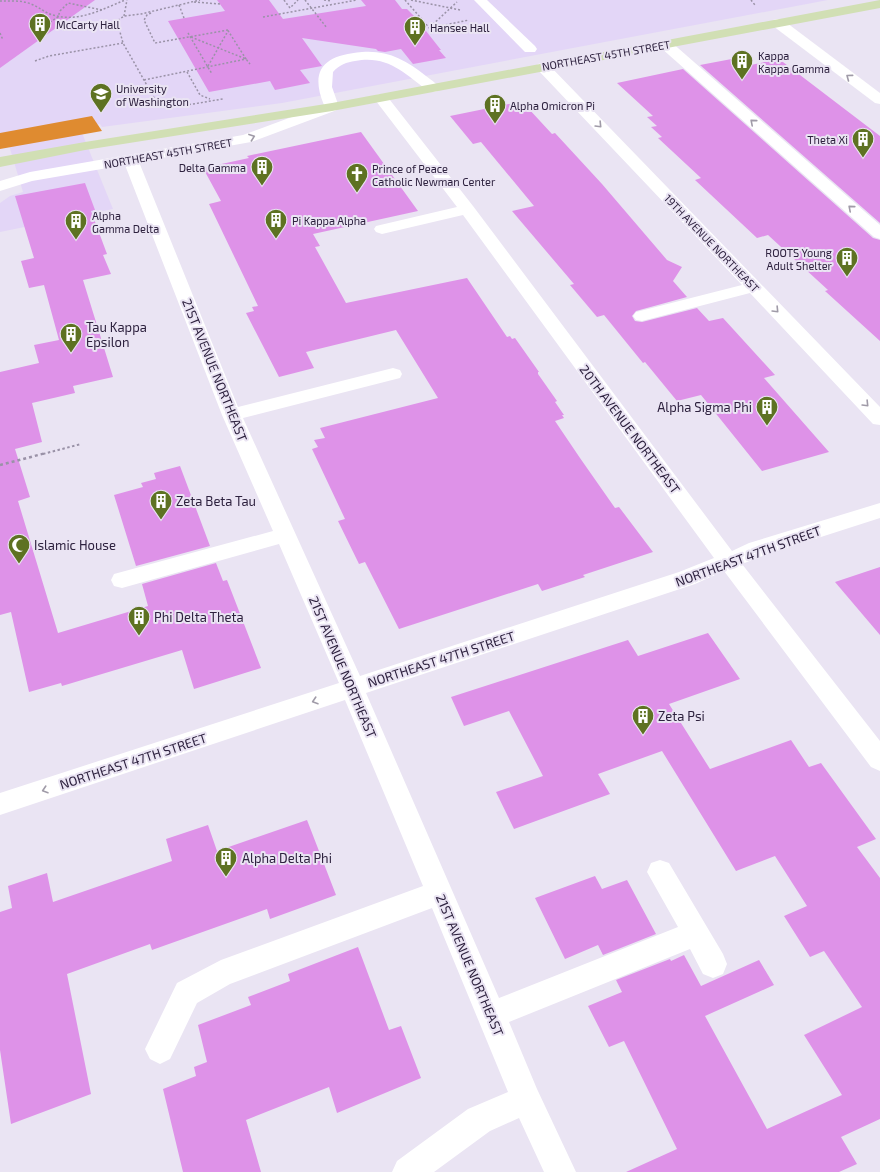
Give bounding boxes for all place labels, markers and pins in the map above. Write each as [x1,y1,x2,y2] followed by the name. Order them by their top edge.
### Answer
[27,11,53,44] building icon: McCarty Hall
[402,14,428,47] building icon: Hansee Hall
[56,18,121,31] place label: McCarty Hall
[430,21,490,34] place label: Hansee Hall
[729,48,755,81] building icon: Kappa Kappa Gamma
[758,49,830,75] place label: Kappa Kappa Gamma
[88,81,114,114] school or university icon: University of Washington
[116,82,189,108] place label: University of Washington
[482,92,508,125] building icon: Alpha Omicron Pi
[510,99,595,112] place label: Alpha Omicron Pi
[850,126,876,159] building icon: Theta Xi
[807,133,848,146] place label: Theta Xi
[249,154,275,187] building icon: Delta Gamma
[179,161,246,174] place label: Delta Gamma
[344,161,370,194] church icon: Prince of Peace Catholic Newman Center
[372,162,496,188] place label: Prince of Peace Catholic Newman Center
[263,207,289,240] building icon: Pi Kappa Alpha
[63,208,89,241] building icon: Alpha Gamma Delta
[92,209,159,235] place label: Alpha Gamma Delta
[292,214,366,227] place label: Pi Kappa Alpha
[834,245,860,278] building icon: ROOTS Young Adult Shelter
[765,246,833,272] place label: ROOTS Young Adult Shelter
[86,319,147,350] place label: Tau Kappa Epsilon
[58,321,84,354] building icon: Tau Kappa Epsilon
[754,394,780,427] building icon: Alpha Sigma Phi
[657,399,752,415] place label: Alpha Sigma Phi
[148,488,174,521] building icon: Zeta Beta Tau
[176,493,256,509] place label: Zeta Beta Tau
[6,532,32,565] mosque icon: Islamic House
[34,537,116,553] place label: Islamic House
[126,604,152,637] building icon: Phi Delta Theta
[154,609,244,625] place label: Phi Delta Theta
[630,703,656,736] building icon: Zeta Psi
[658,708,705,724] place label: Zeta Psi
[213,845,239,878] building icon: Alpha Delta Phi
[242,850,332,866] place label: Alpha Delta Phi

